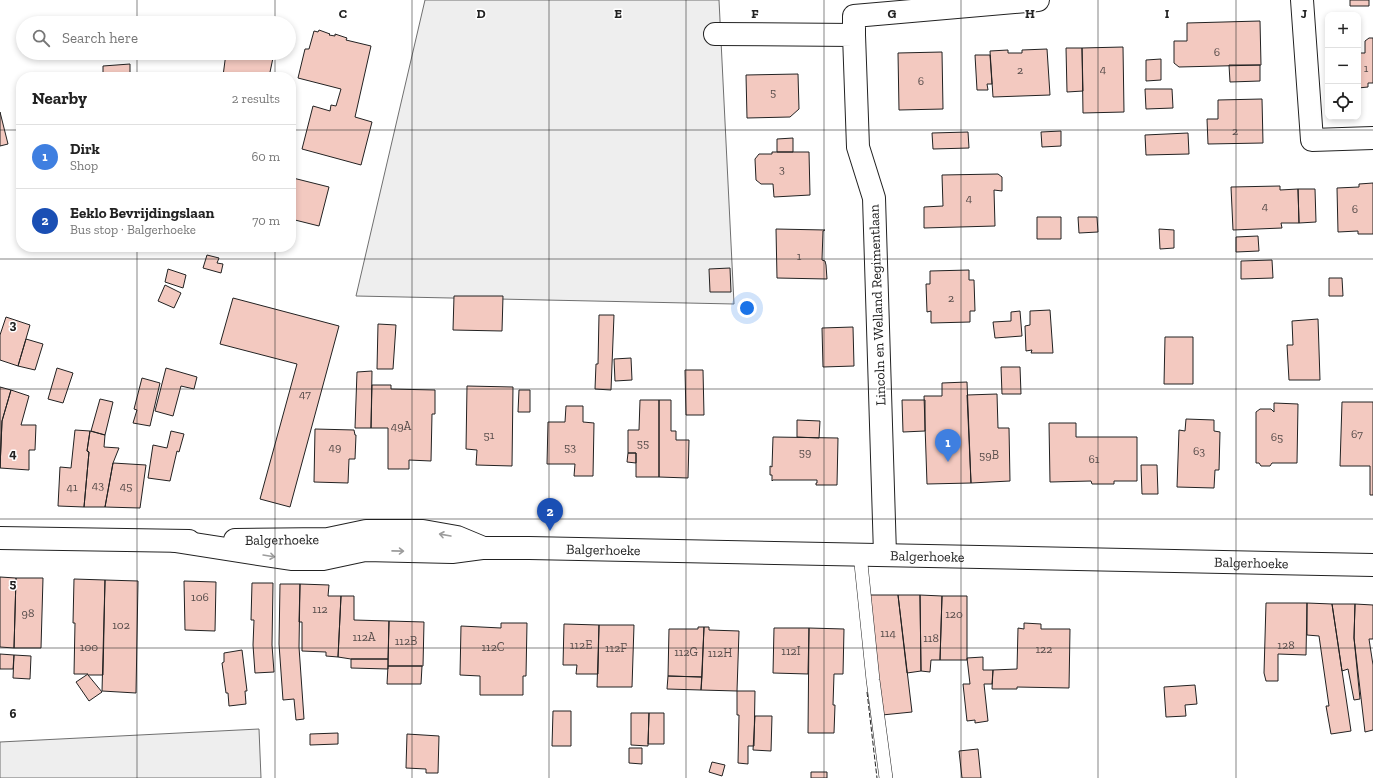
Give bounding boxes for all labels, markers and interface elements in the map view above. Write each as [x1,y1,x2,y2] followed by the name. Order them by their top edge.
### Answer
[339,6,347,21] text: C
[476,6,486,21] text: D
[614,6,622,21] text: E
[751,6,759,21] text: F
[888,6,897,21] text: G
[1025,6,1035,21] text: H
[1165,6,1170,21] text: I
[1301,6,1307,21] text: J
[1325,12,1361,120] map controls
[1325,12,1361,48] button: +
[16,16,296,60] search box
[30,27,52,49] icon: search
[62,29,138,47] text: Search here
[1214,45,1220,59] house number: 6
[1325,48,1361,84] button: −
[1364,61,1369,75] house number: 1
[1100,62,1107,76] house number: 4
[1017,63,1023,77] house number: 2
[918,74,924,88] house number: 6
[1325,84,1361,120] button: locate
[770,85,776,99] house number: 5
[32,88,87,108] text: Nearby
[232,91,280,106] text: 2 results
[1232,124,1238,138] house number: 2
[70,140,100,158] text: Dirk
[42,149,48,164] text: 1
[251,149,280,164] text: 60 m
[70,158,98,173] text: Shop
[779,162,785,176] house number: 3
[966,191,973,205] house number: 4
[1262,199,1269,213] house number: 4
[1352,202,1358,216] house number: 6
[70,204,214,222] text: Eeklo Bevrijdingslaan
[865,204,890,406] street label: Lincoln en Welland Regimentlaan
[42,213,48,228] text: 2
[252,213,280,228] text: 70 m
[70,222,196,237] text: Bus stop · Balgerhoeke
[797,249,802,263] house number: 1
[948,291,954,305] house number: 2
[737,298,757,318] your location
[10,317,17,332] text: 3
[299,387,311,401] house number: 47
[391,419,412,433] house number: 49A
[1351,427,1363,441] house number: 67
[484,428,495,442] house number: 51
[935,429,961,462] pin: 1
[1271,430,1283,444] house number: 65
[637,436,649,450] house number: 55
[329,440,341,454] house number: 49
[564,440,576,454] house number: 53
[1193,444,1205,458] house number: 63
[799,445,811,459] house number: 59
[9,446,17,461] text: 4
[979,448,999,462] house number: 59B
[1089,452,1100,466] house number: 61
[92,478,104,492] house number: 43
[120,479,132,493] house number: 45
[66,480,78,494] house number: 41
[537,498,563,531] pin: 2
[245,531,320,549] street label: Balgerhoeke
[439,531,452,539] one-way arrow
[566,541,641,559] street label: Balgerhoeke
[391,547,404,555] one-way arrow
[890,547,965,566] street label: Balgerhoeke
[262,552,275,560] one-way arrow
[1214,554,1289,572] street label: Balgerhoeke
[10,576,17,591] text: 5
[191,590,209,604] house number: 106
[312,602,328,616] house number: 112
[22,606,34,620] house number: 98
[945,607,963,621] house number: 120
[112,618,130,632] house number: 102
[880,626,896,640] house number: 114
[352,630,376,644] house number: 112A
[923,631,939,645] house number: 118
[395,634,417,648] house number: 112B
[570,638,592,652] house number: 112E
[1277,638,1295,652] house number: 128
[80,640,98,654] house number: 100
[481,640,505,654] house number: 112C
[605,641,627,655] house number: 112F
[1036,642,1052,656] house number: 122
[781,644,801,658] house number: 112I
[674,645,698,659] house number: 112G
[708,646,732,660] house number: 112H
[10,706,17,721] text: 6

